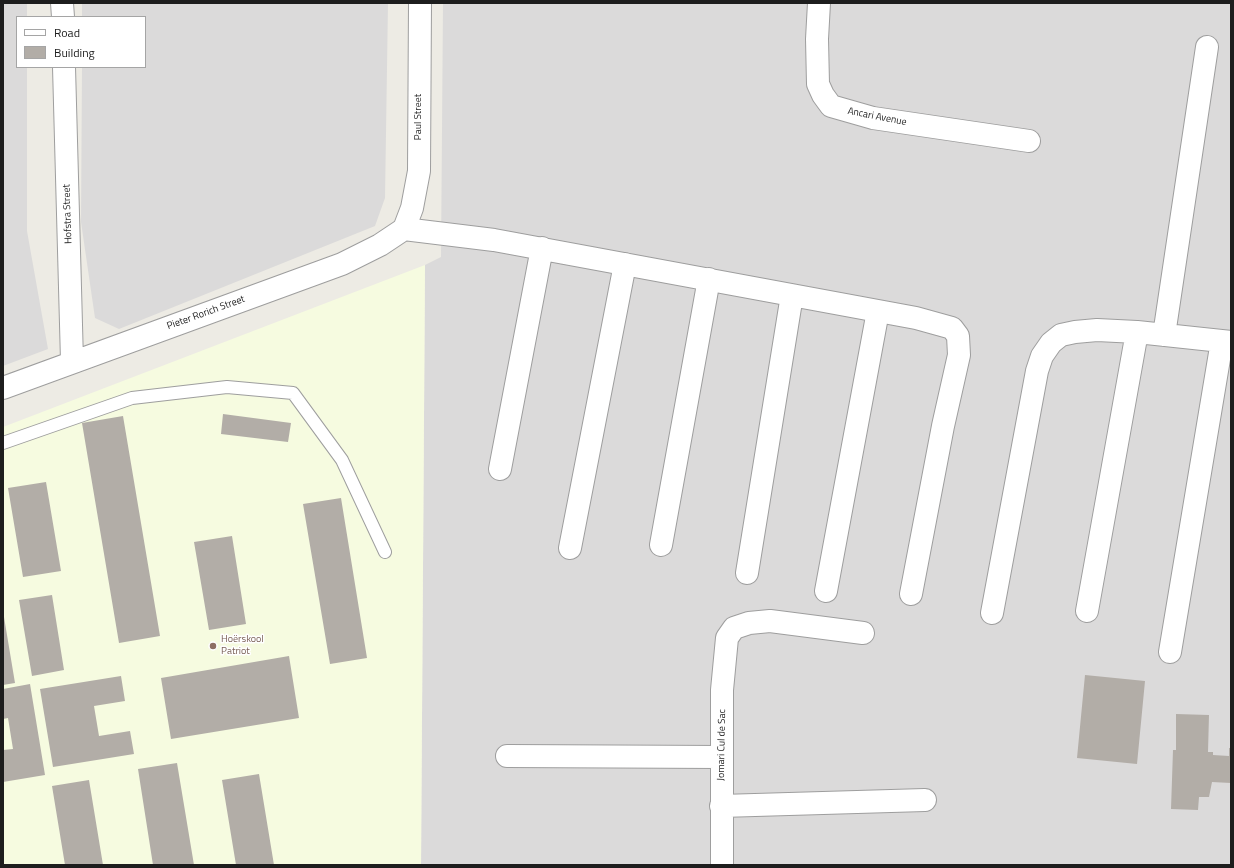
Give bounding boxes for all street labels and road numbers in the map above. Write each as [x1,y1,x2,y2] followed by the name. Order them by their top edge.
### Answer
[413,94,425,140] street label: Paul Street
[846,105,908,129] street label: Ancari Avenue
[61,184,75,244] street label: Hofstra Street
[165,293,247,333] street label: Pieter Rorich Street
[715,709,729,781] street label: Jomari Cul de Sac

